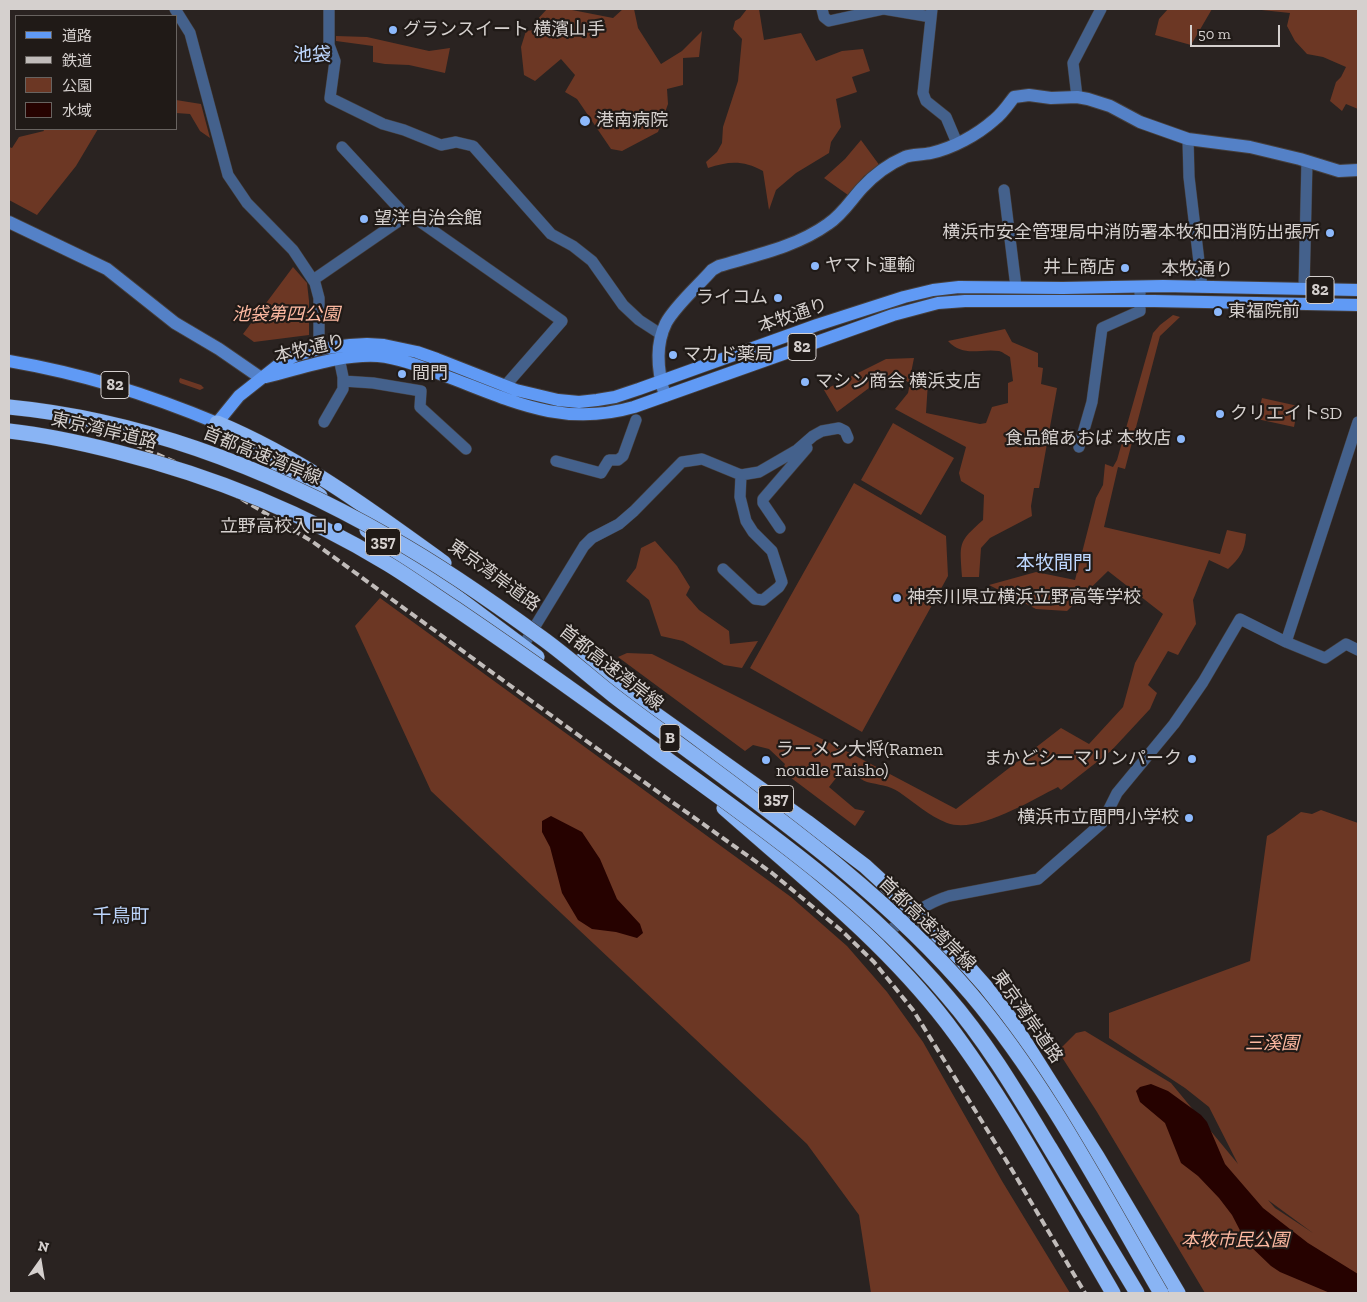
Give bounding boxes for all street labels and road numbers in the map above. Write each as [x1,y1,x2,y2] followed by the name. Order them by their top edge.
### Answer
[1161,259,1233,281] street label: 本牧通り
[1306,276,1334,304] road number: 82
[755,294,831,338] street label: 本牧通り
[272,330,348,368] street label: 本牧通り
[788,334,816,361] road number: 82
[101,372,129,398] road number: 82
[49,408,159,454] street label: 東京湾岸道路
[200,422,324,490] street label: 首都高速湾岸線
[366,528,400,556] road number: 357
[444,536,544,616] street label: 東京湾岸道路
[555,621,667,715] street label: 首都高速湾岸線
[660,724,680,751] road number: B
[758,786,794,812] road number: 357
[874,872,980,976] street label: 首都高速湾岸線
[987,967,1067,1067] street label: 東京湾岸道路

